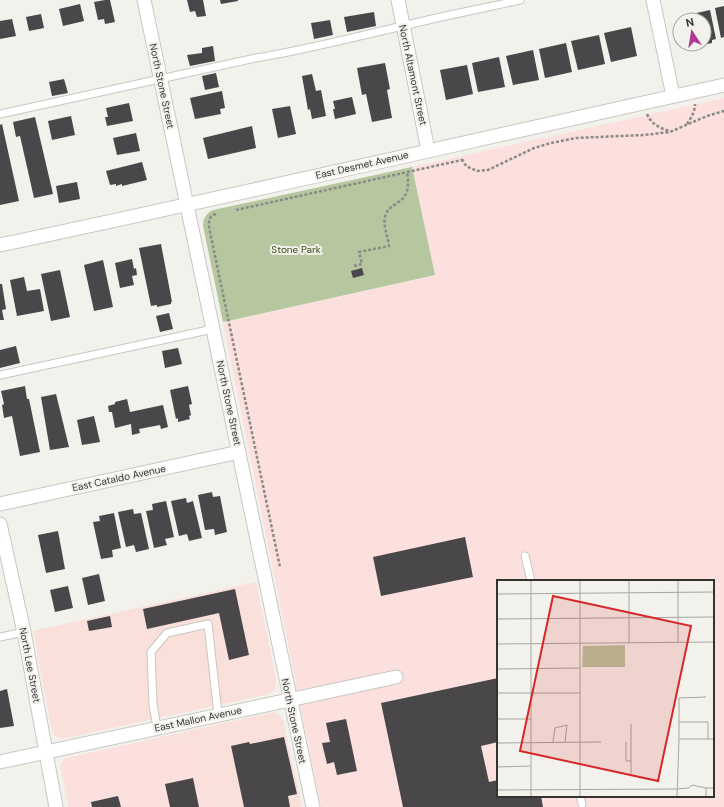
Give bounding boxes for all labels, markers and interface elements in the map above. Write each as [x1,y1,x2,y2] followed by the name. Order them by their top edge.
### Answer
[672,12,712,52] north arrow
[685,15,695,30] text: N
[396,23,430,127] street label: North Altamont Street
[147,42,177,130] street label: North Stone Street
[314,148,410,182] street label: East Desmet Avenue
[271,243,321,256] park label: Stone Park
[214,359,244,447] street label: North Stone Street
[71,462,167,494] street label: East Cataldo Avenue
[497,580,714,797] inset map
[16,626,44,704] street label: North Lee Street
[279,677,309,765] street label: North Stone Street
[153,703,243,735] street label: East Mallon Avenue

